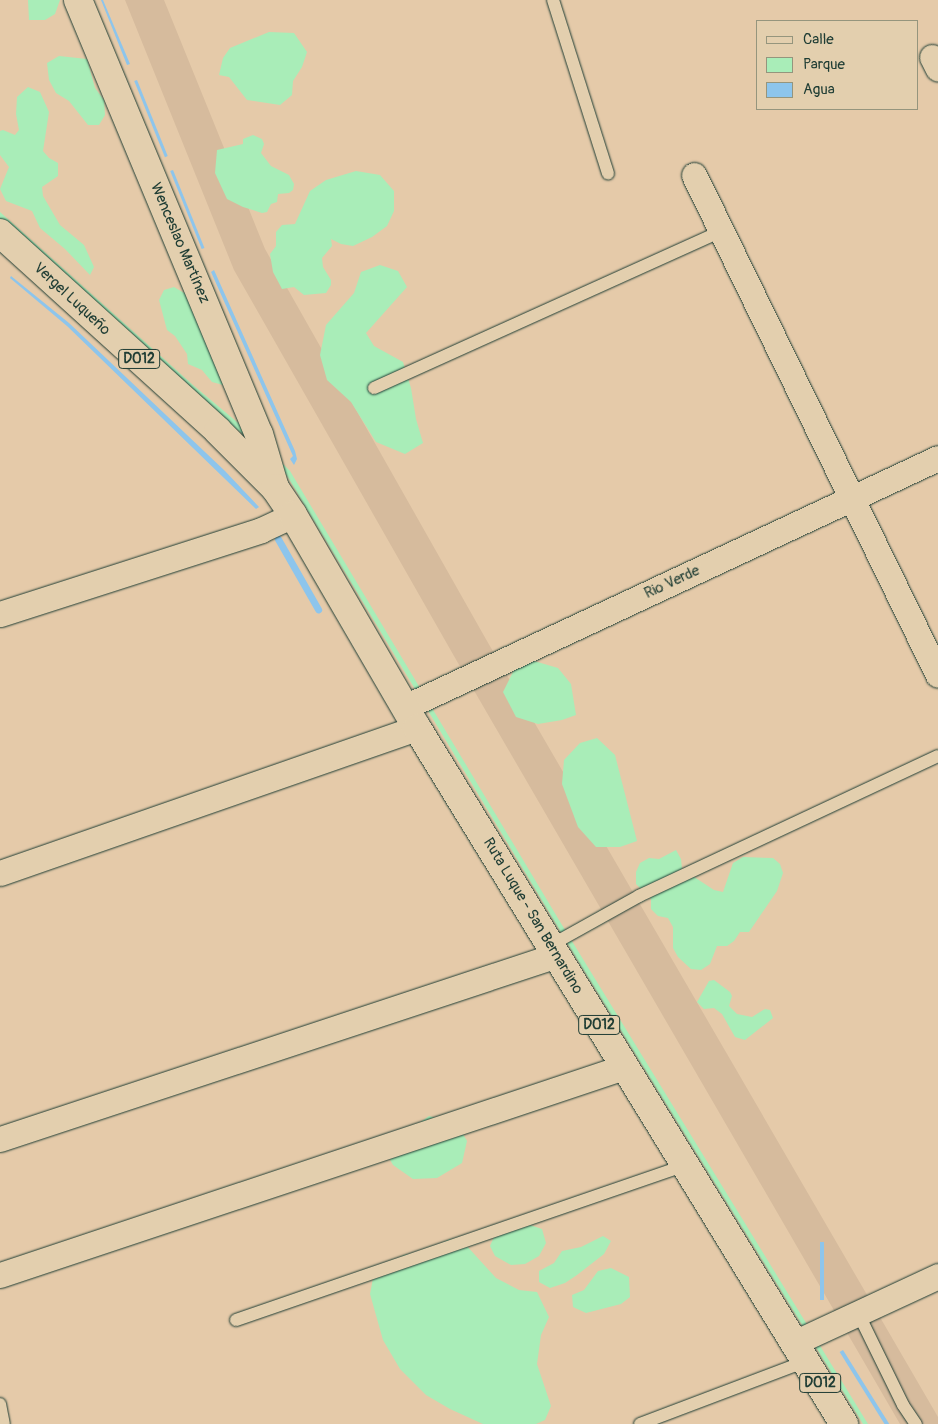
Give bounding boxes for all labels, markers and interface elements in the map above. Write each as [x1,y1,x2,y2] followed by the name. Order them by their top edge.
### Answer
[756,20,918,110] legend
[803,30,834,49] text: Calle
[803,55,845,74] text: Parque
[803,80,835,99] text: Agua
[147,180,213,306] street label: Wenceslao Martínez
[30,259,114,339] street label: Vergel Luqueño
[118,348,160,370] road number: D012
[641,561,703,603] street label: Rio Verde
[479,835,587,997] street label: Ruta Luque - San Bernardino
[578,1014,620,1036] road number: D012
[799,1372,841,1395] road number: D012

